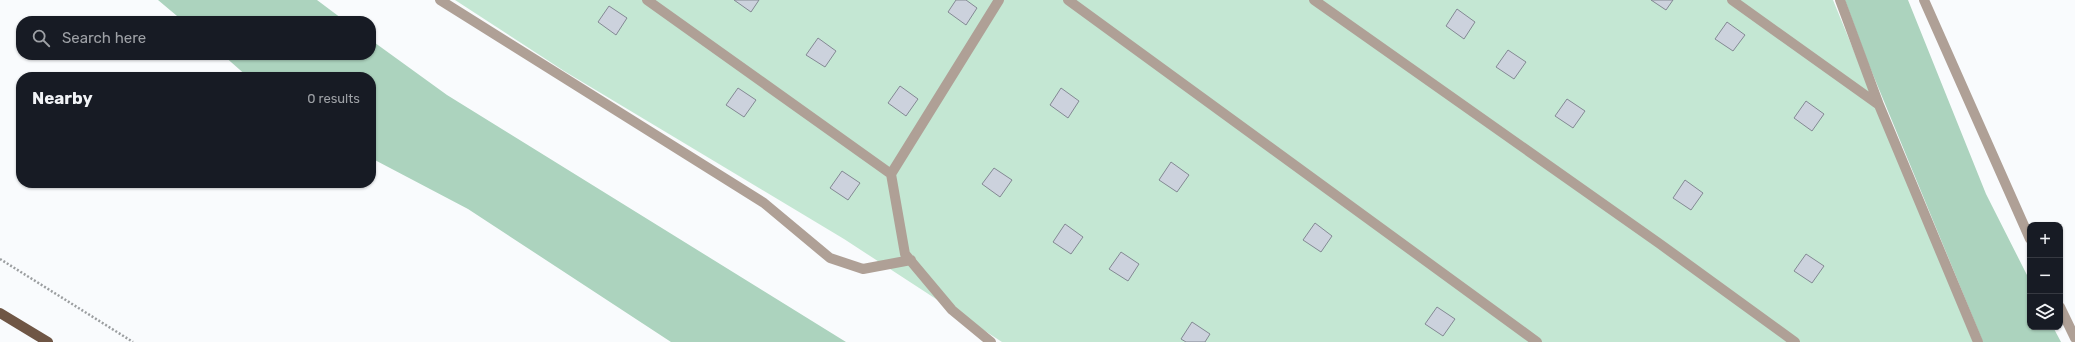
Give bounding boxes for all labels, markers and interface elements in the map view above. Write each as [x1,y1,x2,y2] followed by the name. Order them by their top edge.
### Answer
[16,16,376,60] search box
[30,27,52,49] icon: search
[62,29,146,47] text: Search here
[32,88,93,108] text: Nearby
[307,91,360,106] text: 0 results
[2027,222,2063,330] map controls
[2027,222,2063,258] button: +
[2027,258,2063,294] button: −
[2027,294,2063,330] button: layers

